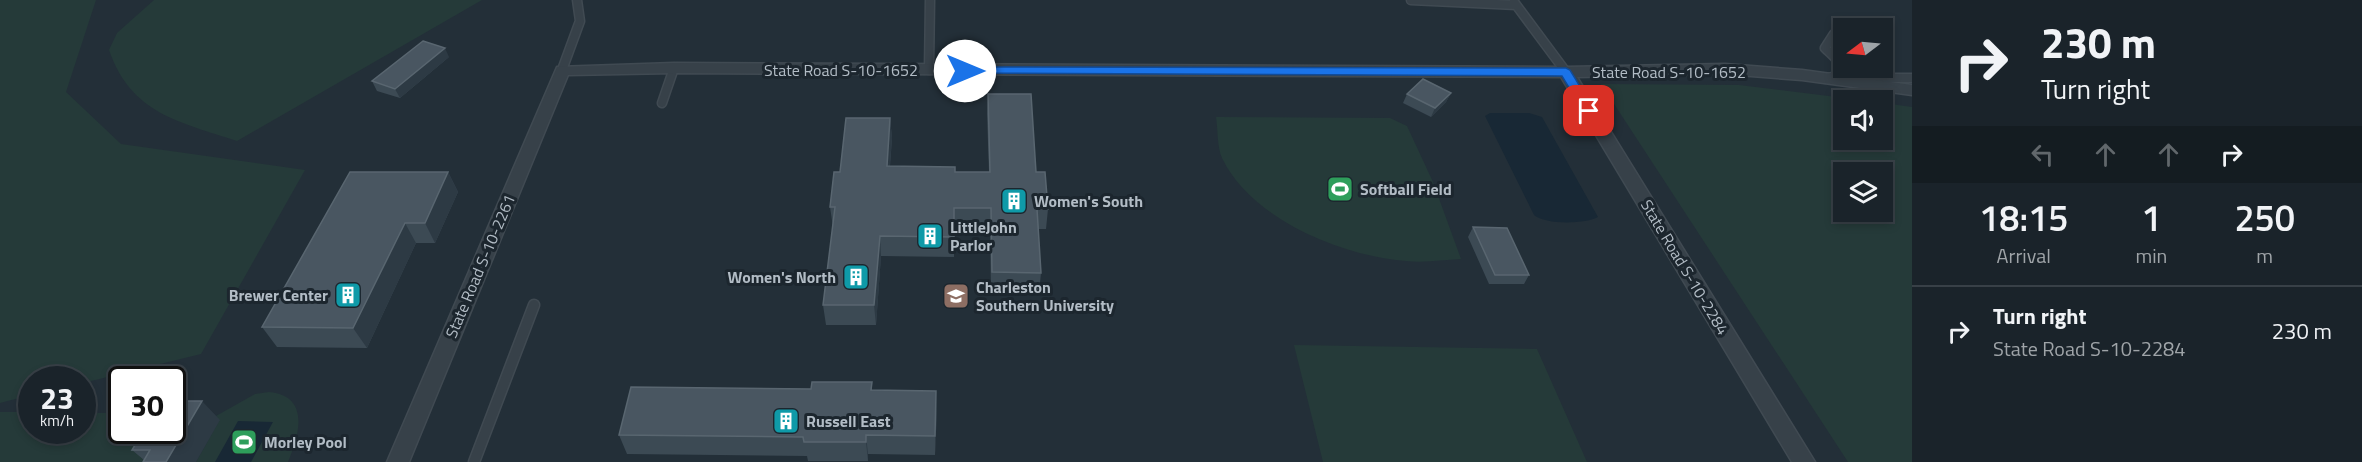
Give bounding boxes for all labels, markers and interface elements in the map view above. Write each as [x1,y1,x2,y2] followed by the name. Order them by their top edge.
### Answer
[2041,10,2156,74] text: 230 m
[1833,18,1893,78] north arrow
[1833,18,1893,222] map controls
[1942,24,2020,102] icon: right
[933,39,997,103] position arrow
[764,58,918,82] street label: State Road S-10-1652
[1592,60,1746,84] street label: State Road S-10-1652
[2041,68,2150,109] text: Turn right
[1563,85,1614,136] pin
[1833,90,1893,150] button: sound
[1572,94,1605,127] icon: arrive
[2026,138,2059,171] icon: left
[2089,138,2122,171] icon: ahead
[2152,138,2185,171] icon: ahead
[2215,138,2248,171] icon: right
[1833,162,1893,222] button: layers
[1325,174,1355,204] sports icon: Softball Field
[1360,177,1452,201] place label: Softball Field
[999,186,1029,216] building icon: Women's South
[1034,189,1143,213] place label: Women's South
[439,190,521,342] street label: State Road S-10-2261
[1979,190,2068,245] text: 18:15
[2141,190,2161,245] text: 1
[2234,190,2295,245] text: 250
[1635,195,1735,339] street label: State Road S-10-2284
[950,215,1017,257] place label: LittleJohn Parlor
[915,221,945,251] building icon: LittleJohn Parlor
[1997,240,2051,271] text: Arrival
[2135,240,2167,271] text: min
[2256,240,2273,271] text: m
[841,262,871,292] building icon: Women's North
[728,265,836,289] place label: Women's North
[976,275,1114,317] place label: Charleston Southern University
[333,280,363,310] building icon: Brewer Center
[941,281,971,311] school or university icon: Charleston Southern University
[229,283,328,307] place label: Brewer Center
[1993,299,2087,333] text: Turn right
[2272,314,2332,348] text: 230 m
[1942,315,1975,348] icon: right
[1993,333,2185,364] text: State Road S-10-2284
[108,366,186,444] speed limit sign: 30
[40,375,74,421] text: 23
[771,406,801,436] building icon: Russell East
[40,409,74,432] text: km/h
[806,409,891,433] place label: Russell East
[229,427,259,457] sports icon: Morley Pool
[264,430,347,454] place label: Morley Pool

